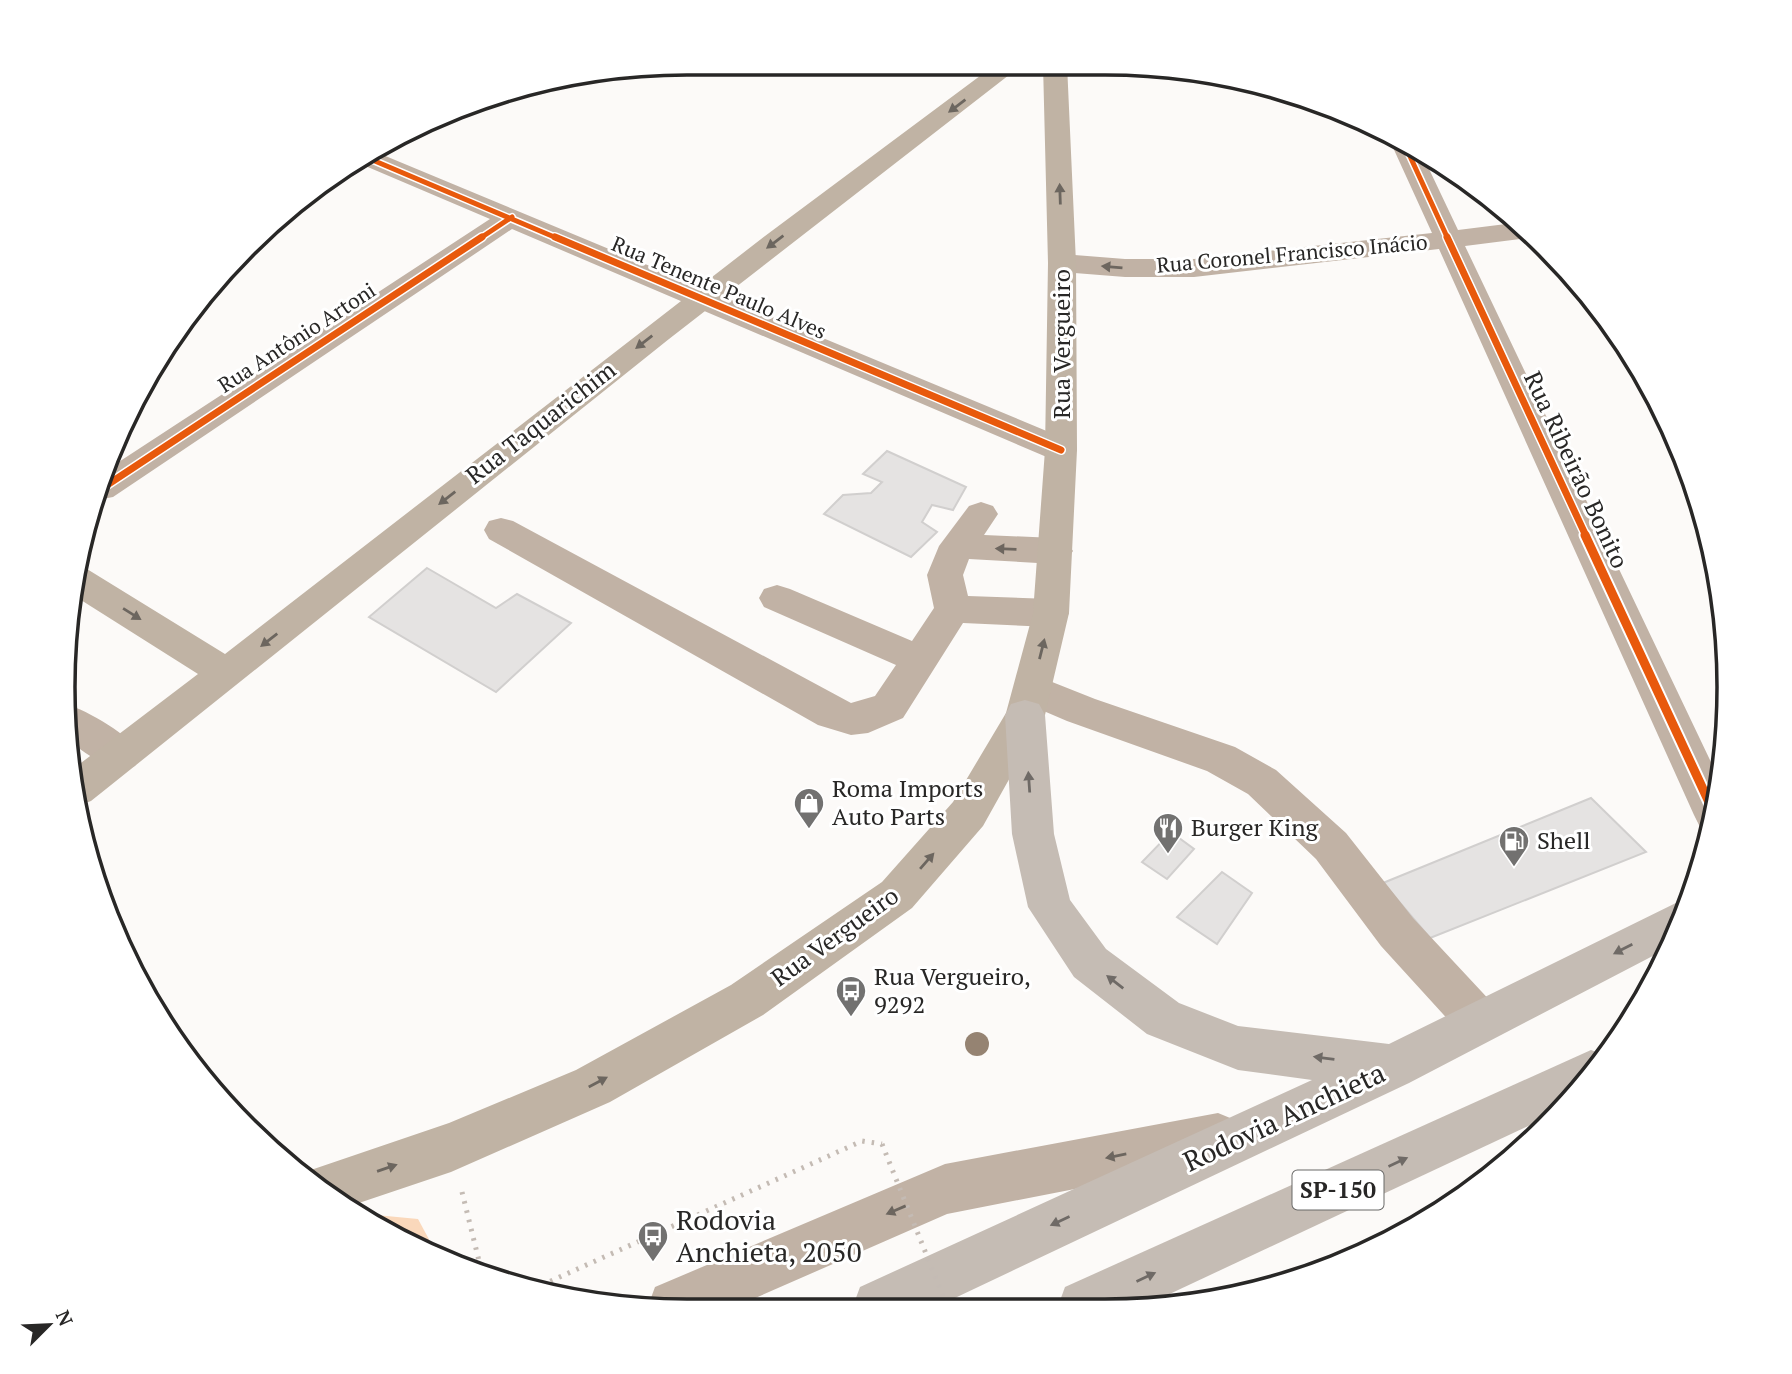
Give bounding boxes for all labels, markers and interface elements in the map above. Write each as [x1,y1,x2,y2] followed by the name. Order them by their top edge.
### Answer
[948,99,966,113] one-way arrow
[1054,183,1065,205] one-way arrow
[1155,227,1429,279] street label: Rua Coronel Francisco Inácio
[608,229,831,345] street label: Rua Tenente Paulo Alves
[765,235,784,249] one-way arrow
[1101,261,1123,272] one-way arrow
[1045,269,1077,419] street label: Rua Vergueiro
[212,276,381,399] street label: Rua Antônio Artoni
[636,334,654,349] one-way arrow
[459,353,622,491] street label: Rua Taquarichim
[1517,366,1637,573] street label: Rua Ribeirão Bonito
[439,491,457,506] one-way arrow
[994,543,1016,554] one-way arrow
[122,608,142,621] one-way arrow
[261,632,278,647] one-way arrow
[1037,638,1048,660] one-way arrow
[1024,771,1035,793] one-way arrow
[832,772,983,832] place label: Roma Imports Auto Parts
[792,786,826,830] shop icon: Roma Imports Auto Parts
[1151,811,1185,855] restaurant icon: Burger King
[1191,811,1318,843] place label: Burger King
[1497,824,1531,868] fuel station icon: Shell
[1537,824,1590,856] place label: Shell
[919,852,935,870] one-way arrow
[764,879,905,993] street label: Rua Vergueiro
[1613,943,1633,954] one-way arrow
[874,960,1031,1020] place label: Rua Vergueiro, 9292
[834,974,868,1018] bus stop icon: Rua Vergueiro, 9292
[1106,976,1124,990] one-way arrow
[1313,1053,1335,1064] one-way arrow
[1177,1054,1391,1180] street label: Rodovia Anchieta
[588,1077,608,1088] one-way arrow
[1105,1151,1127,1162] one-way arrow
[1387,1156,1408,1167] one-way arrow
[377,1162,398,1172] one-way arrow
[1292,1170,1384,1210] road number: SP-150
[676,1201,862,1270] place label: Rodovia Anchieta, 2050
[885,1205,906,1216] one-way arrow
[1050,1215,1070,1227] one-way arrow
[636,1219,670,1263] bus stop icon: Rodovia Anchieta, 2050
[1136,1271,1156,1283] one-way arrow
[14,1290,84,1360] north arrow
[51,1306,80,1330] text: N

